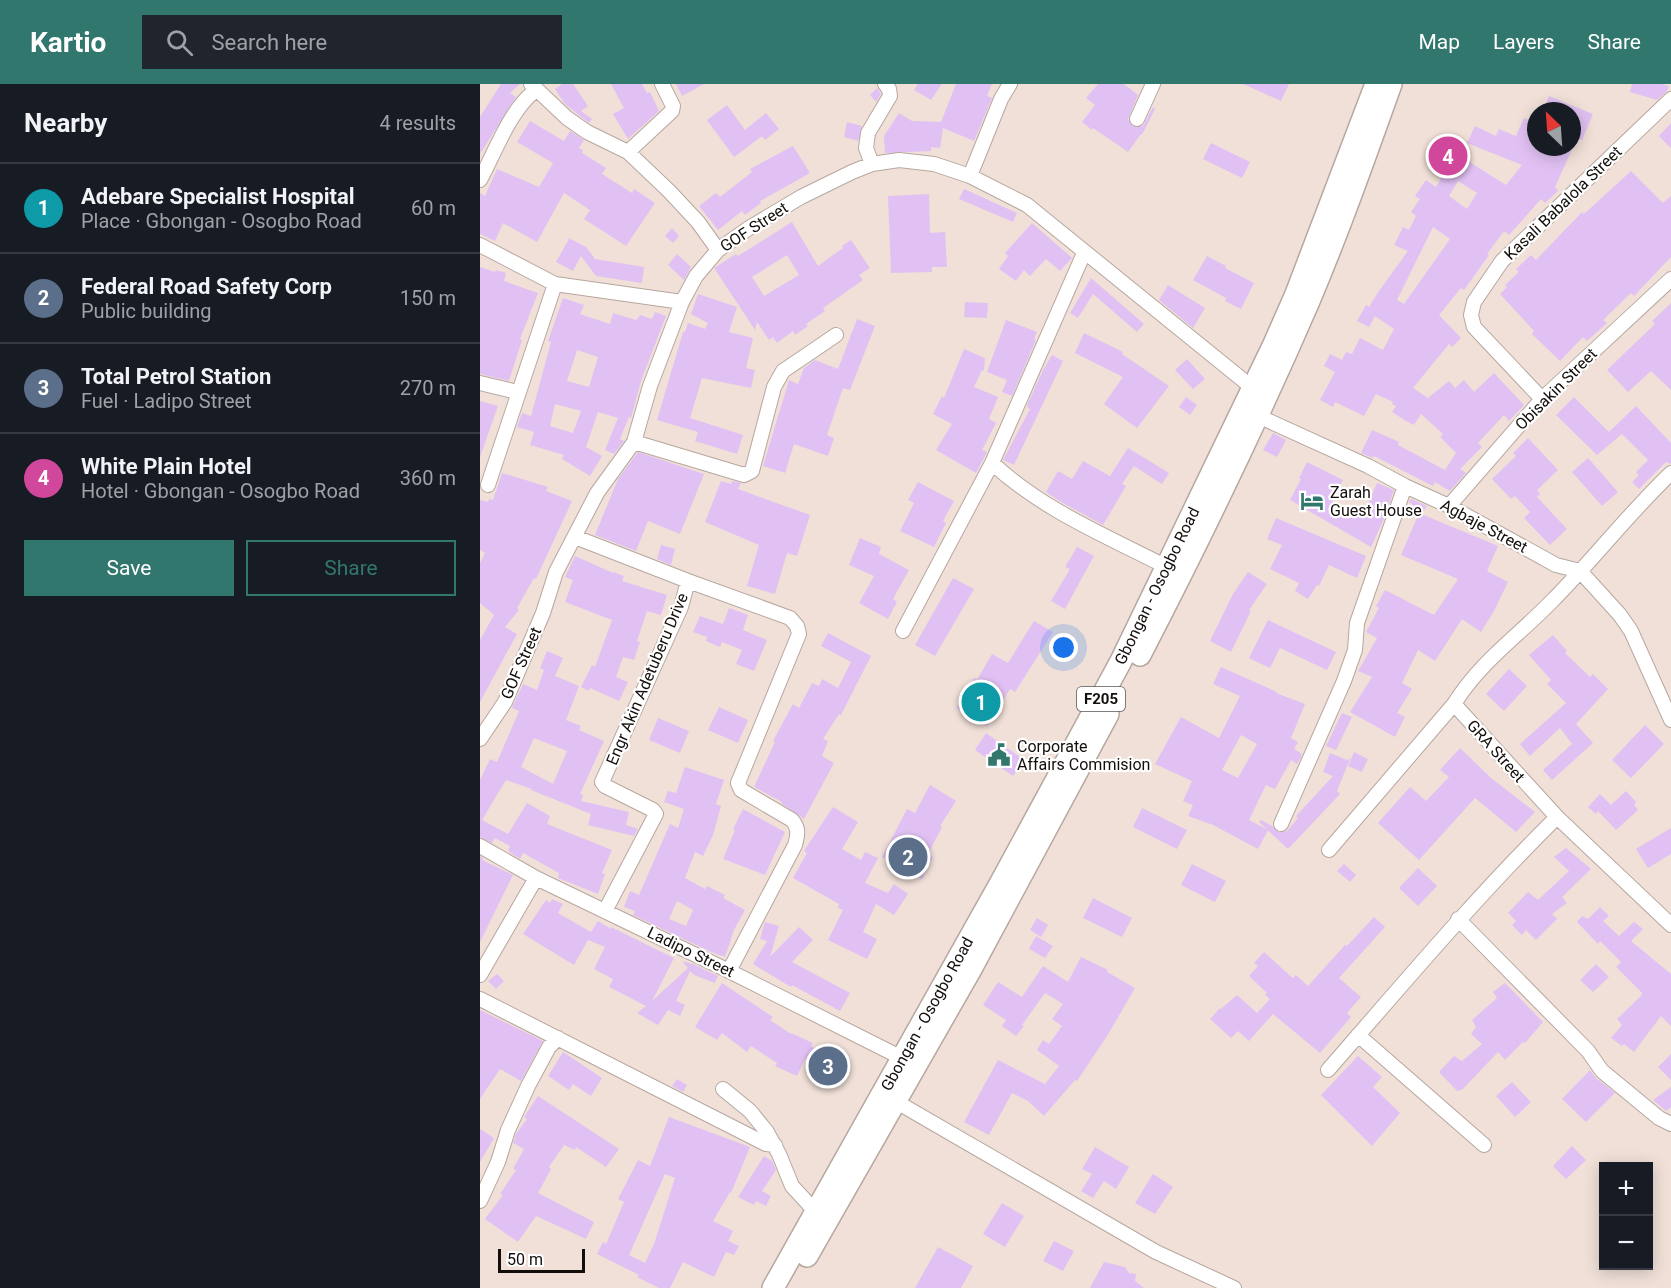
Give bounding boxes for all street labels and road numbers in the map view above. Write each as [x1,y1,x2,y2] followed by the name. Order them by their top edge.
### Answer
[1500,142,1626,264] street label: Kasali Babalola Street
[717,198,791,256] street label: GOF Street
[1511,344,1601,434] street label: Obisakin Street
[1437,495,1531,557] street label: Agbaje Street
[1111,504,1203,668] street label: Gbongan - Osogbo Road
[602,590,692,768] street label: Engr Akin Adetuberu Drive
[497,624,545,702] street label: GOF Street
[1077,687,1125,711] road number: F205
[1463,716,1529,786] street label: GRA Street
[644,923,738,981] street label: Ladipo Street
[877,934,977,1094] street label: Gbongan - Osogbo Road

